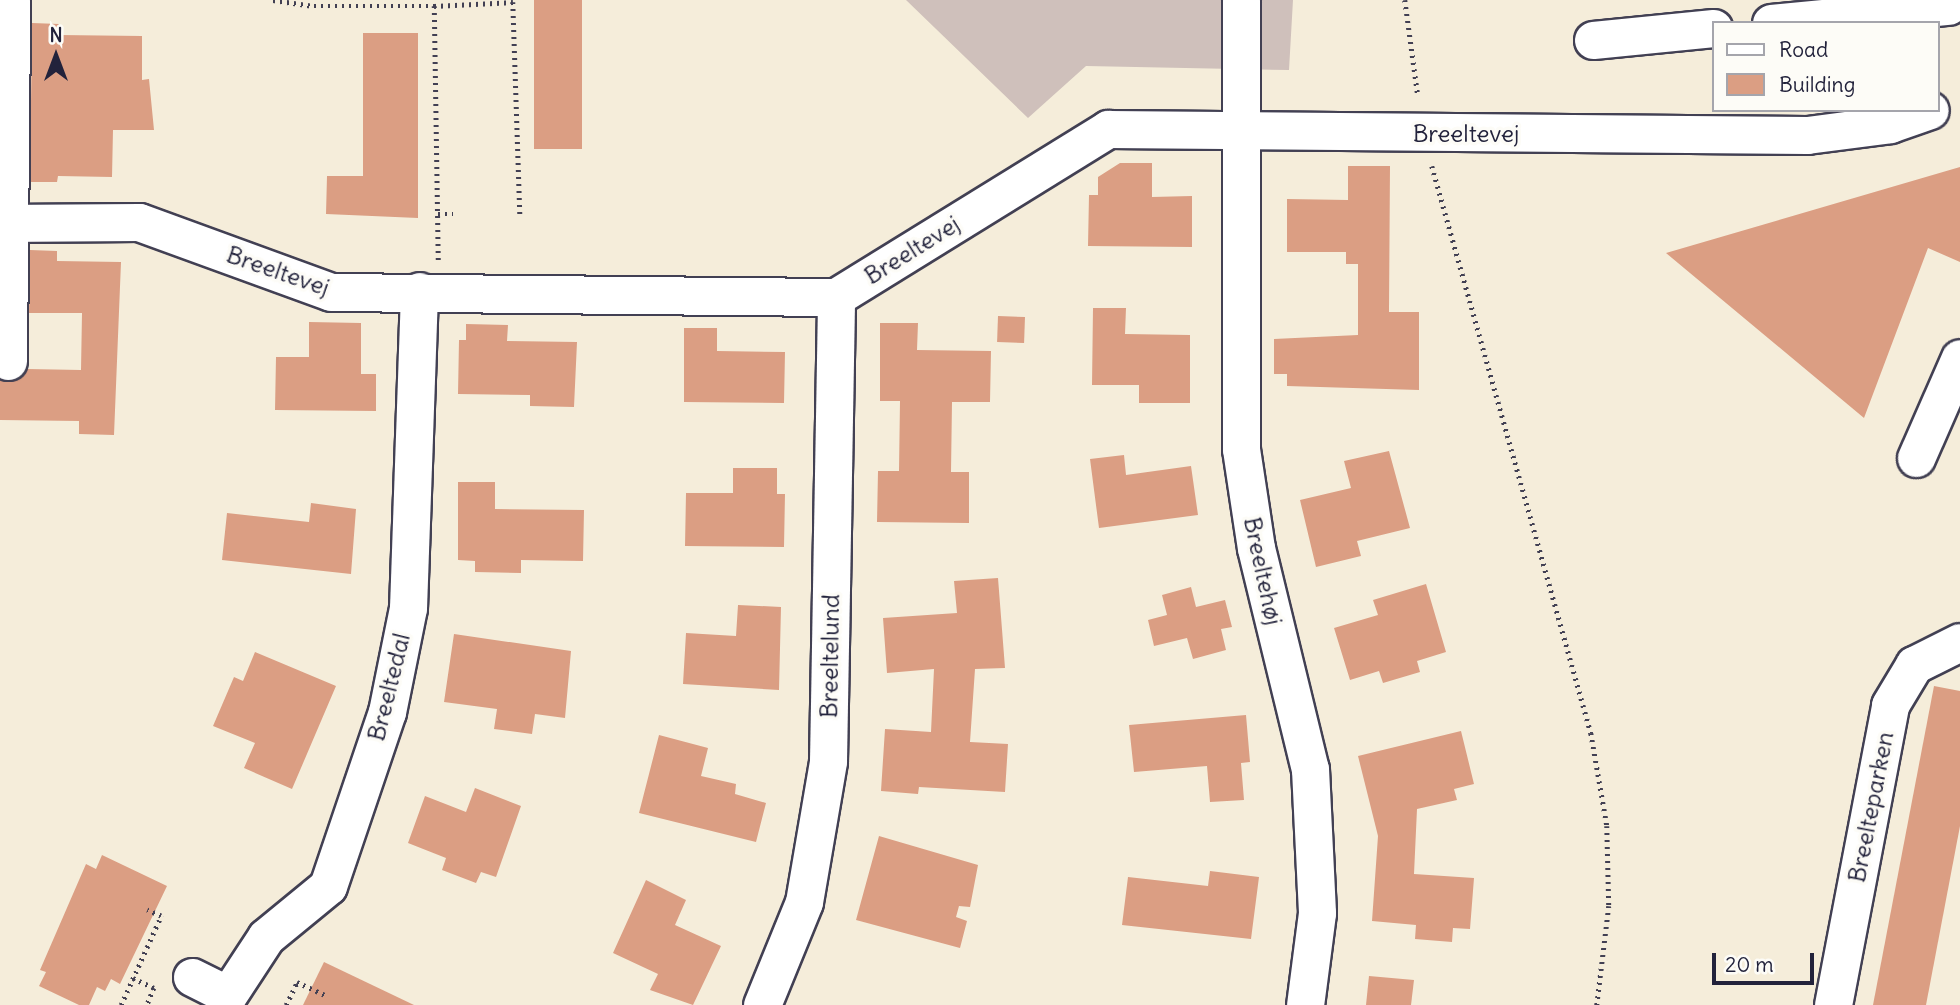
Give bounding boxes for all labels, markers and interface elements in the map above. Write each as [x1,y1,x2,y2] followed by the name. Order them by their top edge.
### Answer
[21,21,91,91] north arrow
[1712,21,1939,112] legend
[49,23,63,47] text: N
[1779,36,1828,63] text: Road
[1779,71,1855,98] text: Building
[1413,120,1519,148] street label: Breeltevej
[859,210,965,290] street label: Breeltevej
[223,240,333,302] street label: Breeltevej
[1238,514,1288,628] street label: Breeltehøj
[815,594,845,718] street label: Breeltelund
[362,630,416,744] street label: Breeltedal
[1842,729,1900,885] street label: Breelteparken
[1715,939,1816,983] scale bar
[1725,951,1774,978] text: 20 m

